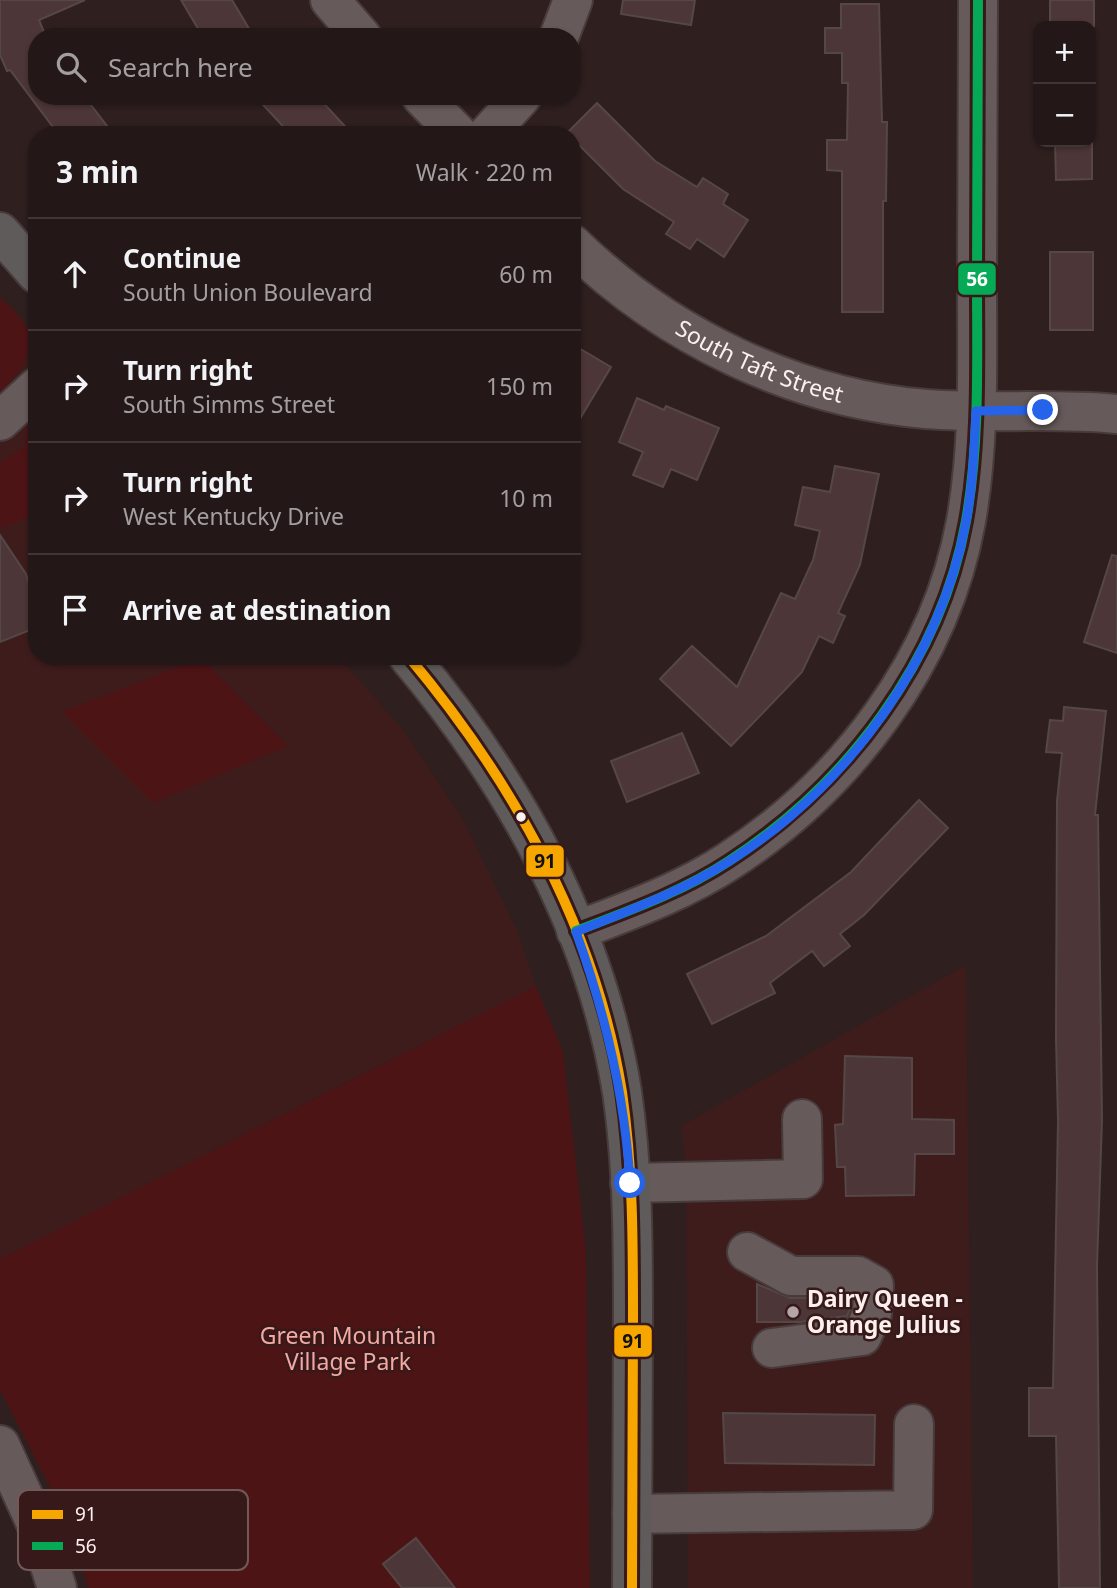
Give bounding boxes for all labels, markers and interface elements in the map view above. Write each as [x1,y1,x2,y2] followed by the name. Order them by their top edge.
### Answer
[1033,21,1096,147] map controls
[1033,21,1096,84] button: +
[28,28,581,105] search box
[52,48,90,86] icon: search
[108,49,253,85] text: Search here
[1033,84,1096,147] button: −
[56,151,139,192] text: 3 min
[416,156,553,188] text: Walk · 220 m
[123,240,241,276] text: Continue
[56,255,94,293] icon: ahead
[499,258,553,290] text: 60 m
[957,262,997,296] line badge: 56
[966,266,988,292] text: 56
[123,276,373,308] text: South Union Boulevard
[670,311,847,410] street label: South Taft Street
[123,352,253,388] text: Turn right
[56,367,94,405] icon: right
[486,370,553,402] text: 150 m
[123,388,335,420] text: South Simms Street
[1027,394,1058,425] route end
[123,464,253,500] text: Turn right
[56,479,94,517] icon: right
[499,482,553,514] text: 10 m
[123,500,344,532] text: West Kentucky Drive
[56,591,94,629] icon: arrive
[123,592,392,628] text: Arrive at destination
[514,810,528,824] unlabelled marker
[525,844,565,878] line badge: 91
[534,848,556,874] text: 91
[614,1167,645,1198] route start
[807,1282,963,1340] place label: Dairy Queen - Orange Julius
[785,1304,801,1320] marker: Dairy Queen - Orange Julius
[260,1319,436,1377] park label: Green Mountain Village Park
[613,1324,653,1358] line badge: 91
[622,1328,644,1354] text: 91
[18,1490,248,1570] legend
[75,1501,97,1527] text: 91
[75,1533,97,1559] text: 56

